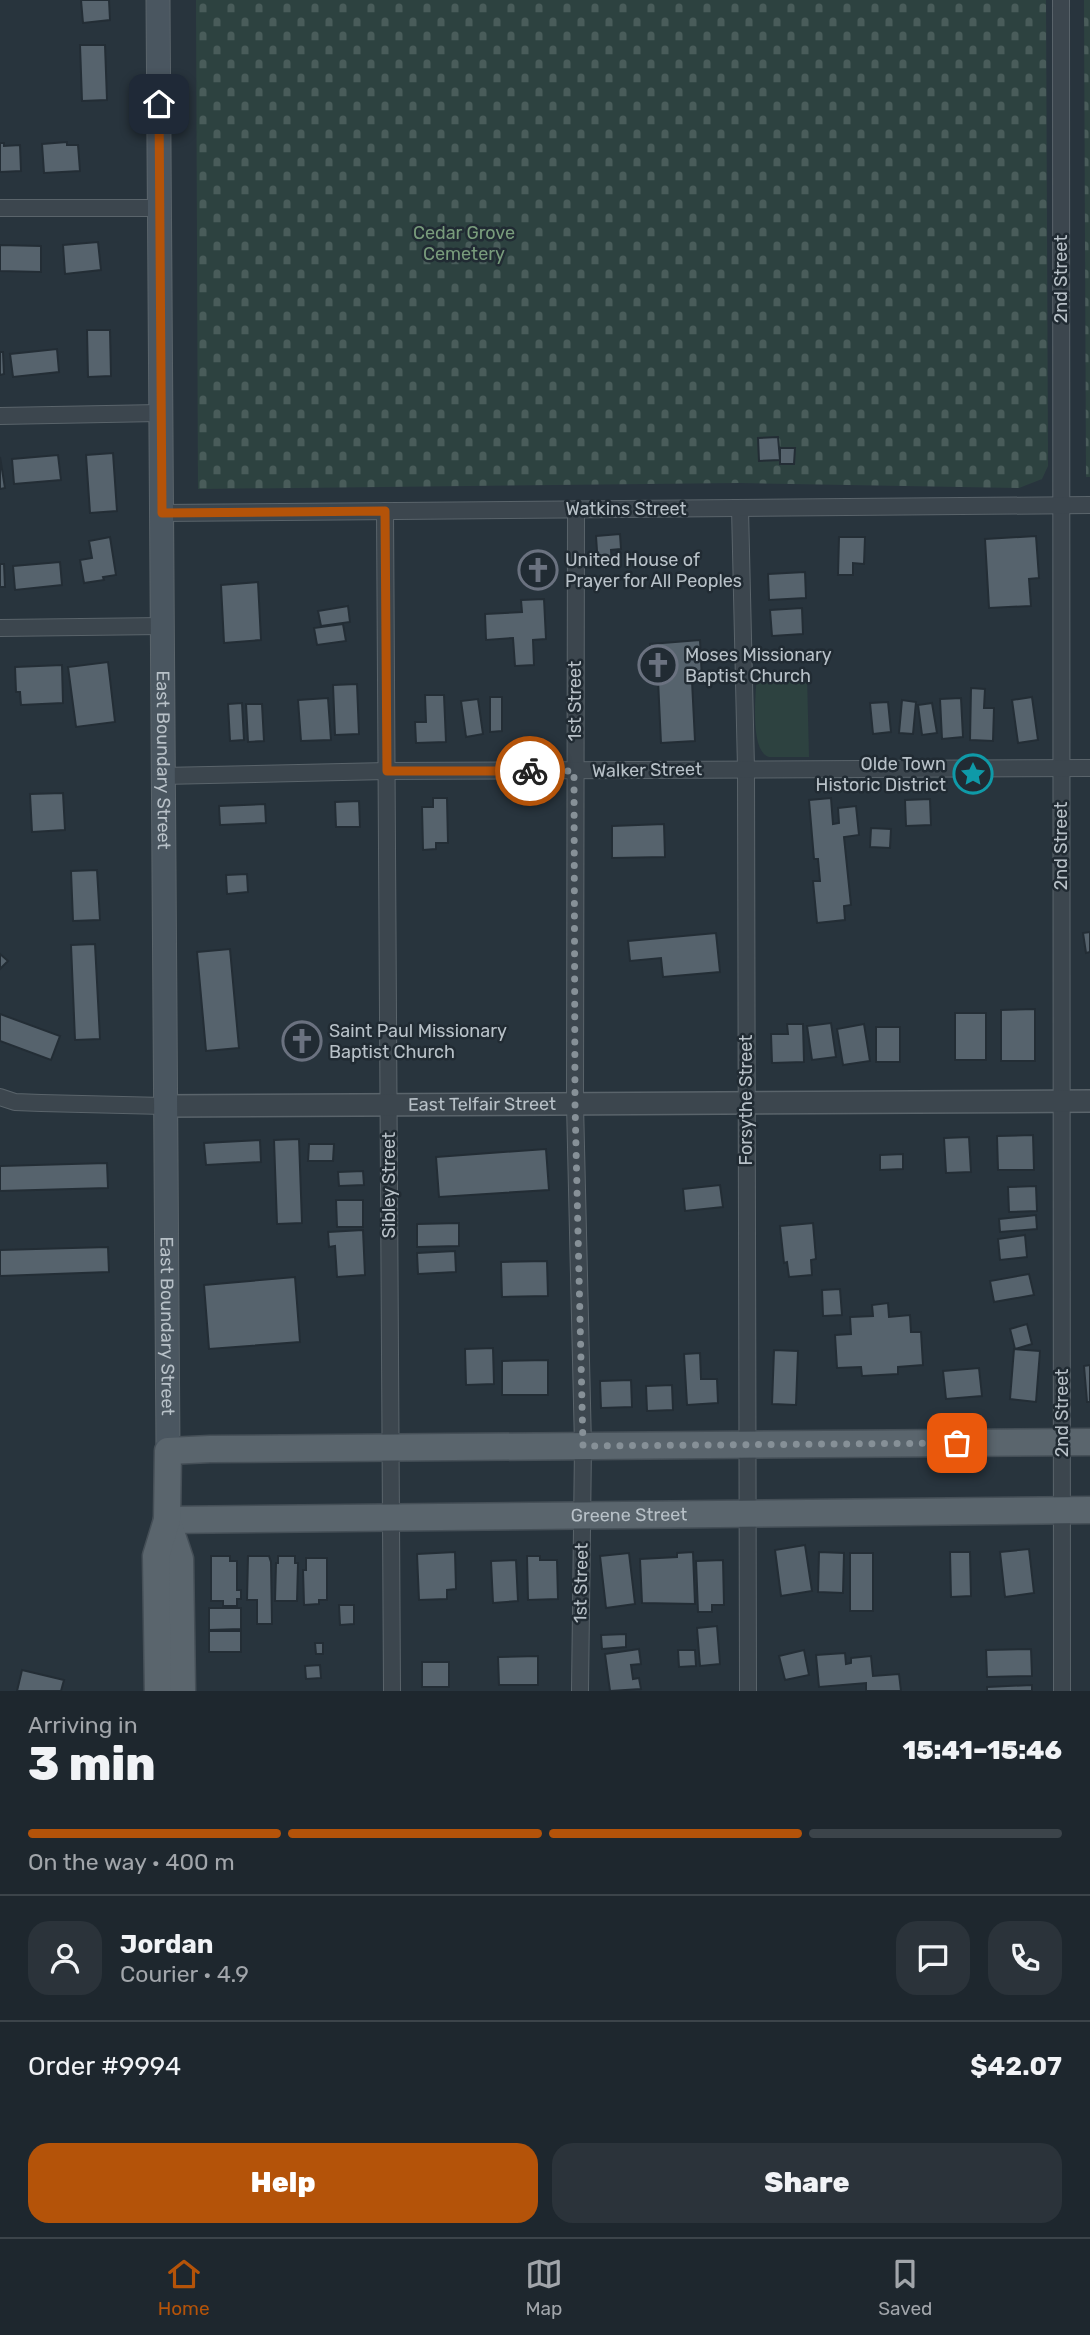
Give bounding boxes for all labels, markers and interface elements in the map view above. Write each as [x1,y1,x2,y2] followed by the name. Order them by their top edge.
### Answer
[129,74,189,134] pin
[140,85,178,123] icon: home
[413,222,515,265] park label: Cedar Grove Cemetery
[1050,235,1072,323] street label: 2nd Street
[565,498,687,520] street label: Watkins Street
[517,549,559,591] church icon: United House of Prayer for All Peoples
[565,549,742,592] place label: United House of Prayer for All Peoples
[637,644,679,686] church icon: Moses Missionary Baptist Church
[685,644,832,687] place label: Moses Missionary Baptist Church
[564,661,586,741] street label: 1st Street
[152,670,175,850] street label: East Boundary Street
[495,736,565,806] courier
[511,752,549,790] icon: bike
[816,753,946,796] place label: Olde Town Historic District
[952,753,994,795] place icon: Olde Town Historic District
[592,758,702,782] street label: Walker Street
[1050,802,1072,890] street label: 2nd Street
[281,1020,323,1062] church icon: Saint Paul Missionary Baptist Church
[329,1020,507,1063] place label: Saint Paul Missionary Baptist Church
[735,1035,757,1165] street label: Forsythe Street
[408,1093,556,1116] street label: East Telfair Street
[378,1132,400,1238] street label: Sibley Street
[156,1236,179,1416] street label: East Boundary Street
[1051,1369,1073,1457] street label: 2nd Street
[927,1413,987,1473] pin
[938,1424,976,1462] icon: bag
[571,1503,687,1527] street label: Greene Street
[569,1543,593,1623] street label: 1st Street
[28,1711,138,1739] text: Arriving in
[902,1735,1062,1766] text: 15:41–15:46
[28,1737,156,1792] text: 3 min
[28,1848,235,1876] text: On the way · 400 m
[28,1921,102,1995] button: person
[896,1921,970,1995] button: chat
[988,1921,1062,1995] button: phone
[120,1929,213,1960] text: Jordan
[120,1960,249,1988] text: Courier · 4.9
[28,2051,181,2082] text: Order #9994
[970,2051,1062,2082] text: $42.07
[28,2143,538,2223] button: Help
[552,2143,1062,2223] button: Share
[158,2255,210,2320] tab: Home
[525,2255,563,2320] tab: Map
[878,2255,932,2320] tab: Saved

